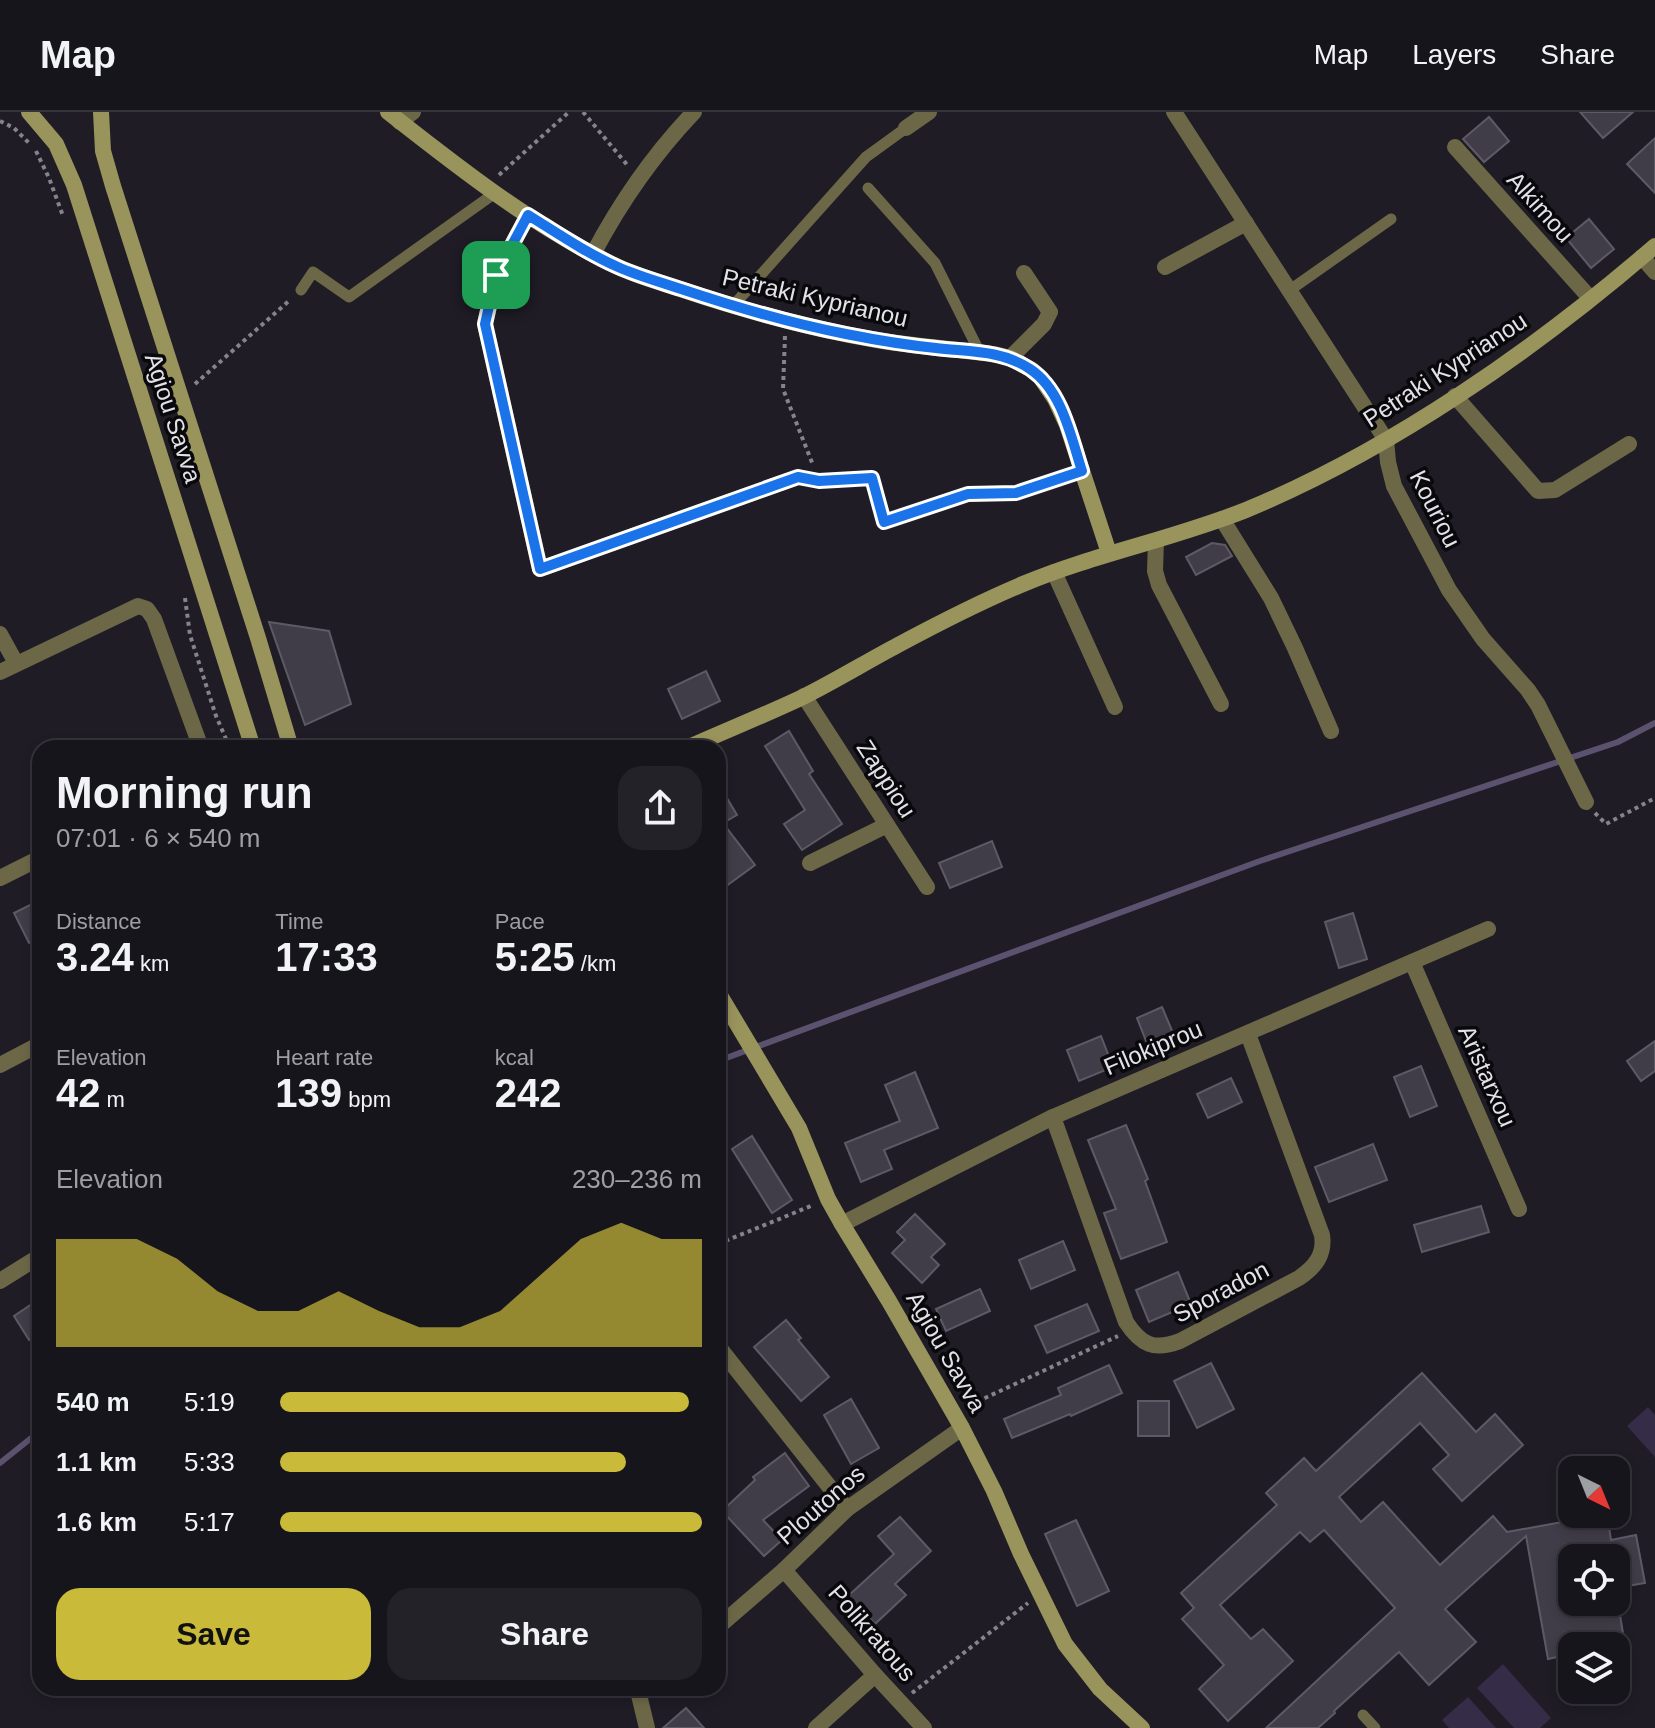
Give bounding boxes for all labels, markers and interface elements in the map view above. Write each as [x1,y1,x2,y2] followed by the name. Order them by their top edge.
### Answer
[40,34,116,76] text: Map
[1314,39,1368,70] text: Map
[1412,39,1496,70] text: Layers
[1540,39,1615,70] text: Share
[1502,166,1579,247] street label: Alkimou
[462,241,530,309] pin
[474,253,518,297] icon: arrive
[720,263,910,332] street label: Petraki Kyprianou
[1358,307,1532,432] street label: Petraki Kyprianou
[140,350,207,487] street label: Agiou Savva
[1405,466,1466,552] street label: Kouriou
[851,735,921,822] street label: Zappiou
[618,766,702,850] button: share
[56,768,313,817] text: Morning run
[56,823,261,853] text: 07:01 · 6 × 540 m
[56,909,142,934] text: Distance
[275,909,323,934] text: Time
[495,909,545,934] text: Pace
[56,935,134,979] text: 3.24
[275,935,378,979] text: 17:33
[495,935,575,979] text: 5:25
[134,951,169,976] text: km
[575,951,616,976] text: /km
[1100,1015,1206,1080] street label: Filokiprou
[1453,1021,1522,1131] street label: Aristarxou
[56,1045,147,1070] text: Elevation
[275,1045,373,1070] text: Heart rate
[495,1045,534,1070] text: kcal
[56,1071,101,1115] text: 42
[275,1071,342,1115] text: 139
[495,1071,561,1115] text: 242
[101,1087,125,1112] text: m
[342,1087,391,1112] text: bpm
[56,1164,163,1194] text: Elevation
[572,1164,702,1194] text: 230–236 m
[1168,1255,1273,1328] street label: Sporadon
[901,1287,992,1417] street label: Agiou Savva
[56,1387,130,1417] text: 540 m
[184,1387,235,1417] text: 5:19
[56,1447,137,1477] text: 1.1 km
[184,1447,235,1477] text: 5:33
[1558,1456,1630,1528] north arrow
[1558,1456,1630,1704] map controls
[772,1459,870,1550] street label: Ploutonos
[56,1507,137,1537] text: 1.6 km
[184,1507,235,1537] text: 5:17
[1558,1544,1630,1616] button: locate
[823,1579,922,1686] street label: Polikratous
[56,1588,371,1680] button: Save
[387,1588,702,1680] button: Share
[1558,1632,1630,1704] button: layers

